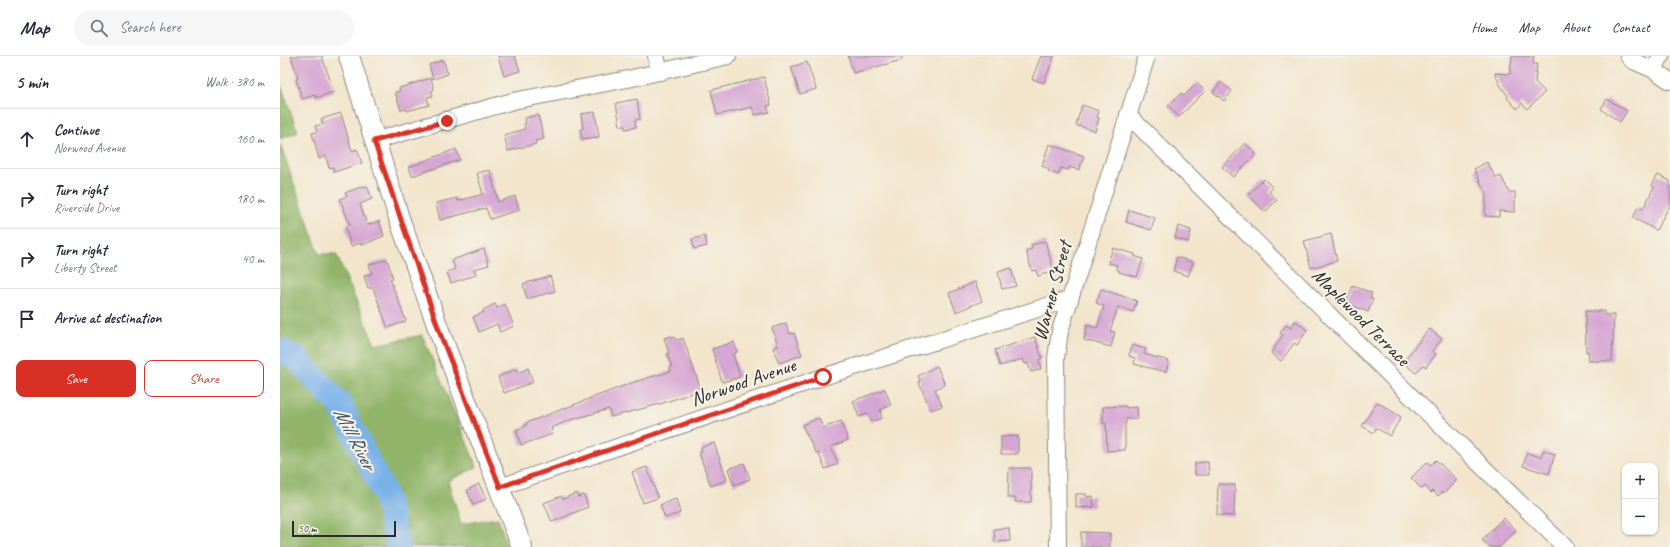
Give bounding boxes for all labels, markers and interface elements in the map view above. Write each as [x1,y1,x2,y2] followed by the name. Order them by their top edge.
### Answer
[74,10,354,46] search box
[20,16,50,40] text: Map
[88,17,110,39] icon: search
[120,18,181,37] text: Search here
[1471,19,1497,36] text: Home
[1519,19,1540,36] text: Map
[1562,19,1590,36] text: About
[1612,19,1650,36] text: Contact
[16,72,48,93] text: 5 min
[205,74,264,90] text: Walk · 380 m
[438,112,456,130] route end
[54,121,99,140] text: Continue
[16,128,38,150] icon: ahead
[236,131,264,147] text: 160 m
[54,140,125,156] text: Norwood Avenue
[54,181,107,200] text: Turn right
[16,188,38,210] icon: right
[236,191,264,207] text: 180 m
[54,200,119,216] text: Riverside Drive
[1027,236,1078,343] street label: Warner Street
[54,241,107,260] text: Turn right
[16,248,38,270] icon: right
[242,251,264,267] text: 40 m
[54,260,117,276] text: Liberty Street
[1307,263,1416,372] street label: Maplewood Terrace
[16,308,38,330] icon: arrive
[54,309,161,328] text: Arrive at destination
[687,352,800,412] street label: Norwood Avenue
[16,360,136,397] button: Save
[144,360,264,397] button: Share
[814,368,832,386] route start
[328,402,384,478] water label: Mill River
[1622,463,1658,535] map controls
[1622,463,1658,499] button: +
[1622,499,1658,535] button: −
[292,519,396,538] scale bar
[298,521,317,535] text: 50 m

